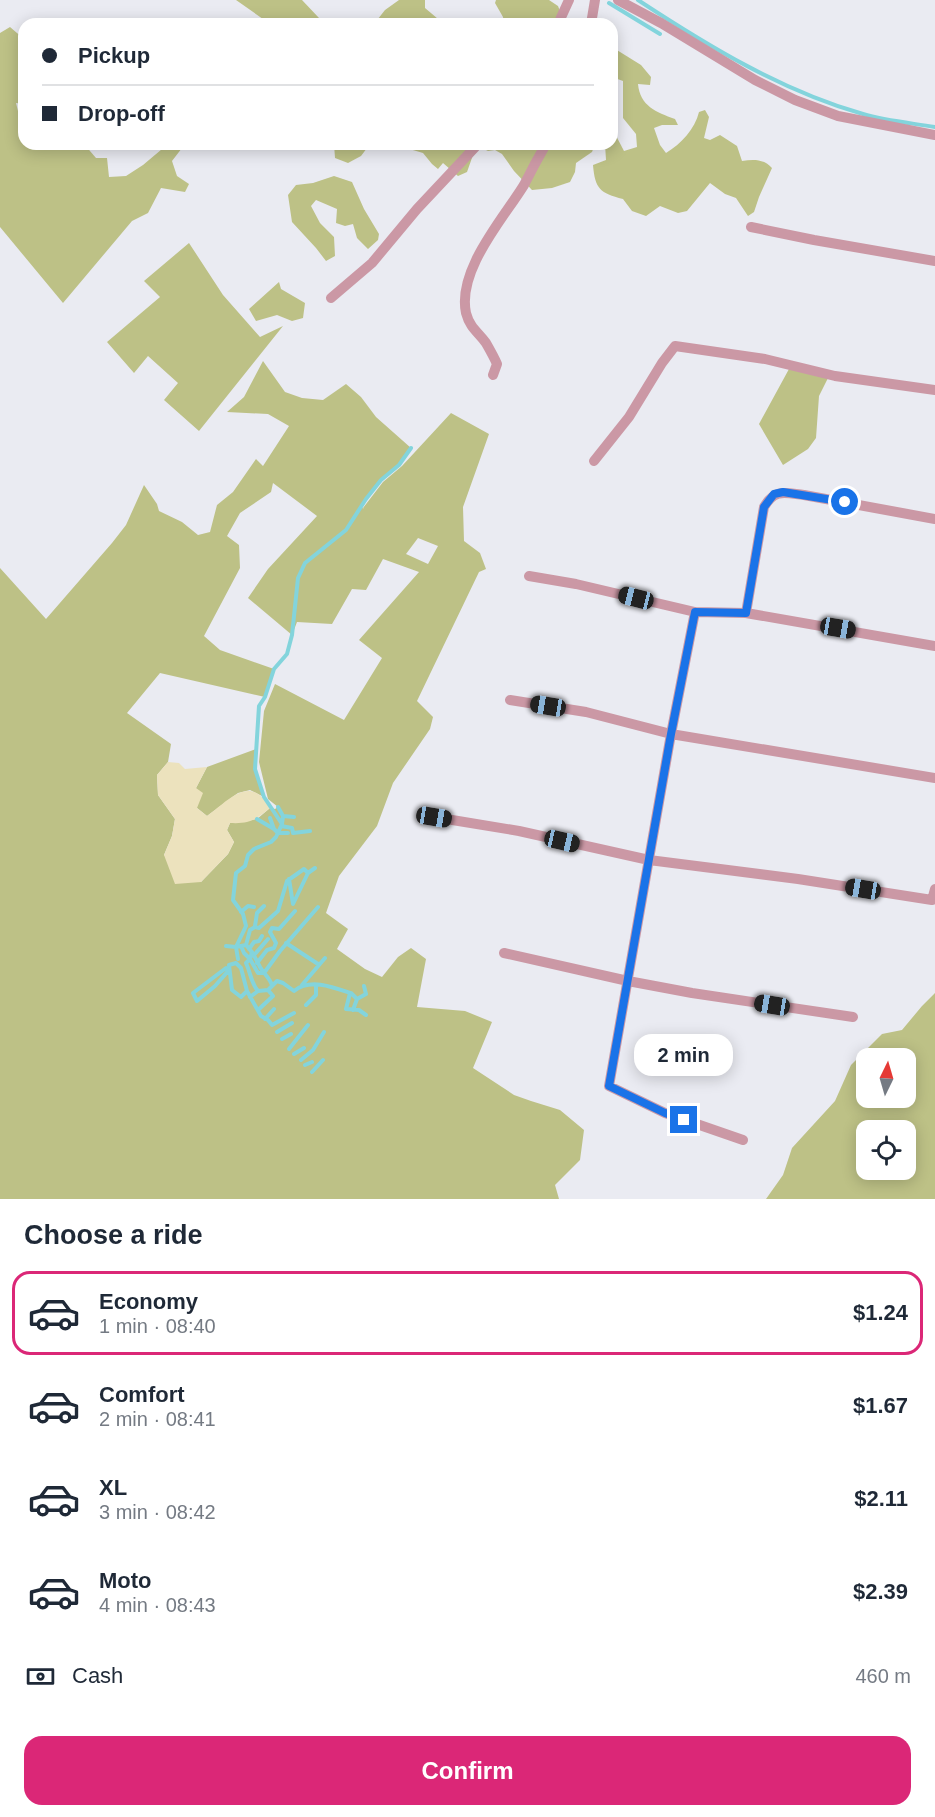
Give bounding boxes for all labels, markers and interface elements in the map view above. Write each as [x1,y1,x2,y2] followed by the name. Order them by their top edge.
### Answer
[78,43,150,68] text: Pickup
[78,101,165,126] text: Drop-off
[831,488,858,515] route start
[616,585,656,611] car
[819,616,857,640] car
[529,694,567,718] car
[415,805,453,829] car
[542,828,582,854] car
[844,877,882,901] car
[753,993,791,1017] car
[634,1033,734,1075] callout: 2 min
[657,1044,710,1066] text: 2 min
[856,1048,916,1108] north arrow
[856,1048,916,1180] map controls
[670,1106,697,1133] route end
[856,1120,916,1180] button: locate
[24,1220,203,1250] text: Choose a ride
[27,1286,81,1340] icon: car
[99,1289,198,1314] text: Economy
[853,1300,908,1325] text: $1.24
[99,1315,216,1337] text: 1 min · 08:40
[27,1379,81,1433] icon: car
[99,1382,185,1407] text: Comfort
[853,1393,908,1418] text: $1.67
[99,1408,216,1430] text: 2 min · 08:41
[27,1472,81,1526] icon: car
[99,1475,127,1500] text: XL
[854,1486,908,1511] text: $2.11
[99,1501,216,1523] text: 3 min · 08:42
[27,1565,81,1619] icon: car
[99,1568,152,1593] text: Moto
[853,1579,908,1604] text: $2.39
[99,1594,216,1616] text: 4 min · 08:43
[24,1660,57,1693] icon: cash
[72,1663,123,1688] text: Cash
[855,1665,911,1687] text: 460 m
[24,1736,911,1805] button: Confirm

